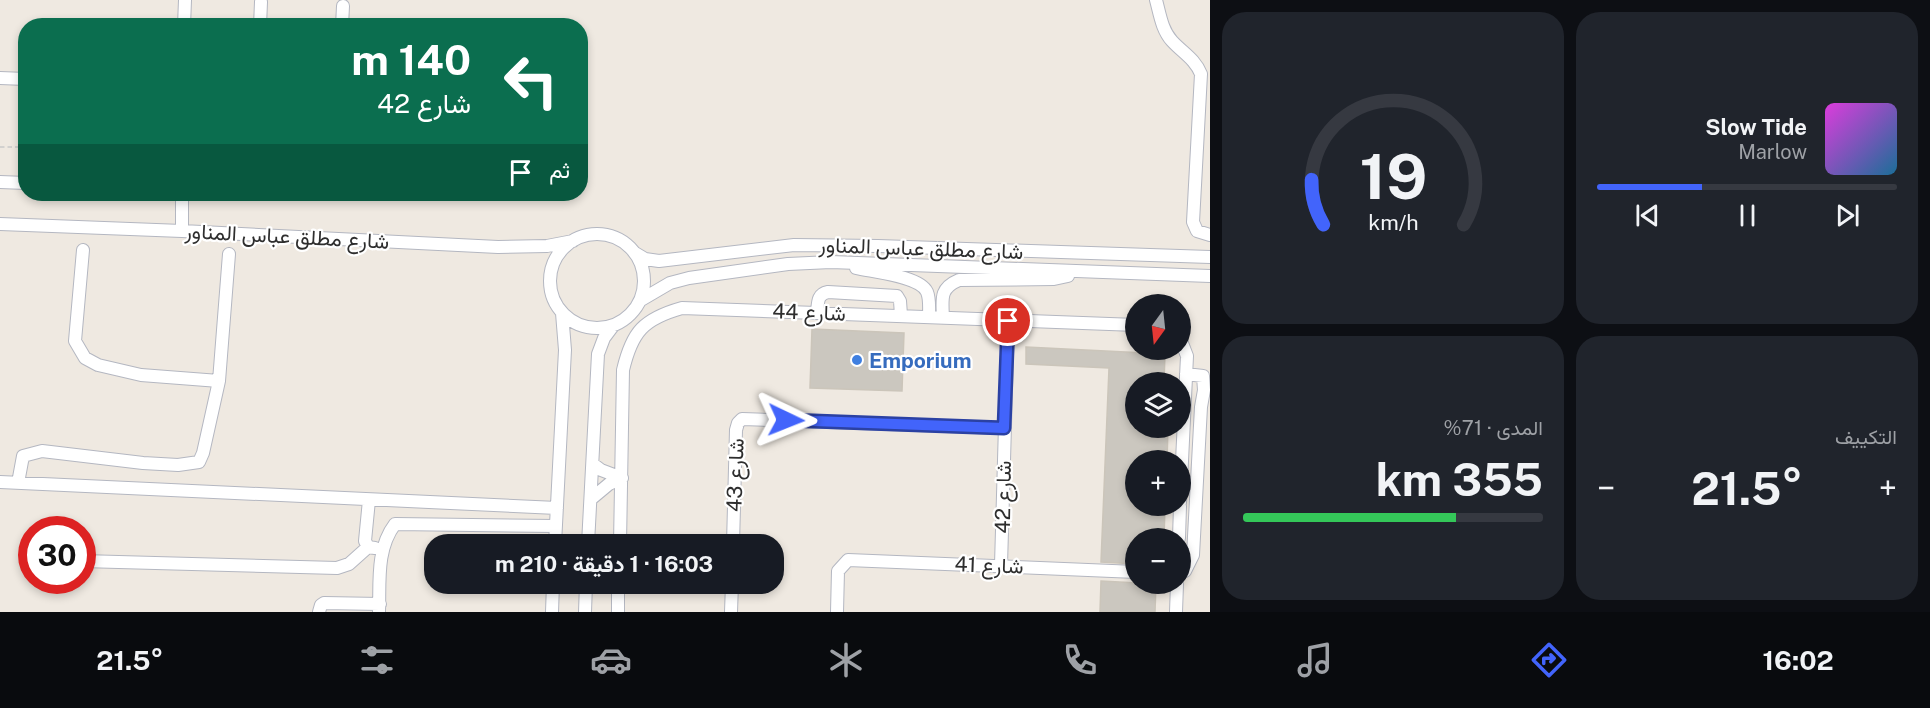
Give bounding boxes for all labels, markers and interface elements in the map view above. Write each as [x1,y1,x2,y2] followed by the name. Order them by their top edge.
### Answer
[351,35,471,84] text: 140 m
[492,42,570,120] icon: left
[377,87,471,119] text: شارع 42
[1705,114,1807,140] text: Slow Tide
[1359,140,1427,213] text: 19
[1738,140,1807,164] text: Marlow
[504,156,537,189] icon: arrive
[549,157,570,183] text: ثم
[1631,199,1664,232] icon: previous
[1731,199,1764,232] icon: pause
[1831,199,1864,232] icon: next
[1368,210,1418,235] text: km/h
[183,218,390,256] street label: شارع مطلق عباس المناور
[817,232,1024,266] street label: شارع مطلق عباس المناور
[1125,294,1191,360] north arrow
[1125,294,1191,594] map controls
[982,295,1033,346] pin
[772,298,846,328] street label: شارع 44
[991,304,1024,337] icon: arrive
[869,348,971,373] place label: Emporium
[850,353,864,367] marker: Emporium
[1125,372,1191,438] button: layers
[754,388,818,452] position arrow
[1444,416,1543,440] text: المدى · 71%
[1835,425,1897,449] text: التكييف
[721,438,751,512] street label: شارع 43
[1125,450,1191,516] button: +
[1376,453,1543,506] text: 355 km
[990,460,1018,534] street label: شارع 42
[1691,462,1803,515] text: 21.5°
[1597,469,1615,507] text: −
[1879,469,1897,507] text: +
[18,516,96,594] speed limit sign: 30
[1125,528,1191,594] button: −
[495,551,713,577] text: 16:03 · 1 دقيقة · 210 m
[954,551,1024,581] street label: شارع 41
[356,639,398,681] icon: filters
[590,639,632,681] icon: car
[825,639,867,681] icon: climate
[1059,639,1101,681] icon: phone
[1294,639,1336,681] icon: music
[1528,639,1570,681] icon: directions
[96,644,163,676] text: 21.5°
[1763,644,1834,676] text: 16:02

